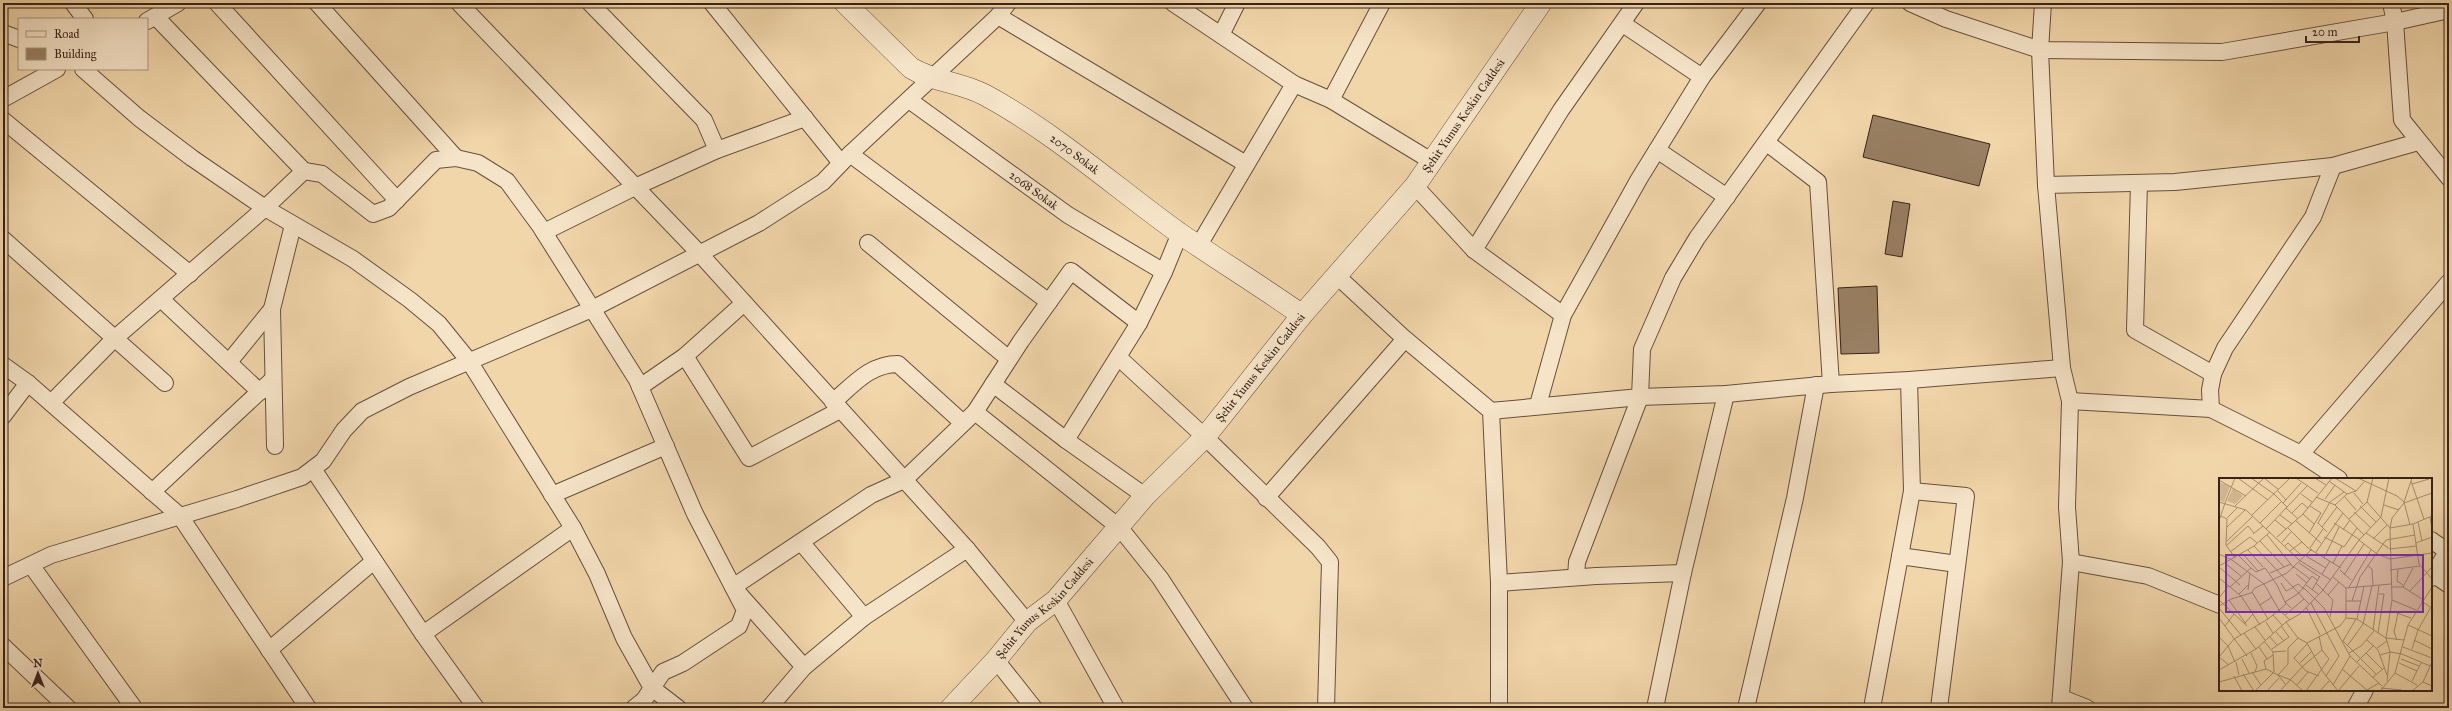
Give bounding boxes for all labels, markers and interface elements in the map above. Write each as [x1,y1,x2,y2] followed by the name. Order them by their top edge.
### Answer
[18,18,148,70] legend
[2306,18,2359,44] scale bar
[2312,25,2338,39] text: 20 m
[54,27,80,41] text: Road
[54,47,97,62] text: Building
[1419,55,1508,175] street label: Şehit Yunus Keskin Caddesi
[1047,131,1102,177] street label: 2070 Sokak
[1006,168,1061,213] street label: 2068 Sokak
[1213,310,1308,425] street label: Şehit Yunus Keskin Caddesi
[2219,478,2432,691] inset map
[993,554,1097,662] street label: Şehit Yunus Keskin Caddesi
[18,653,58,693] north arrow
[33,657,43,670] text: N

